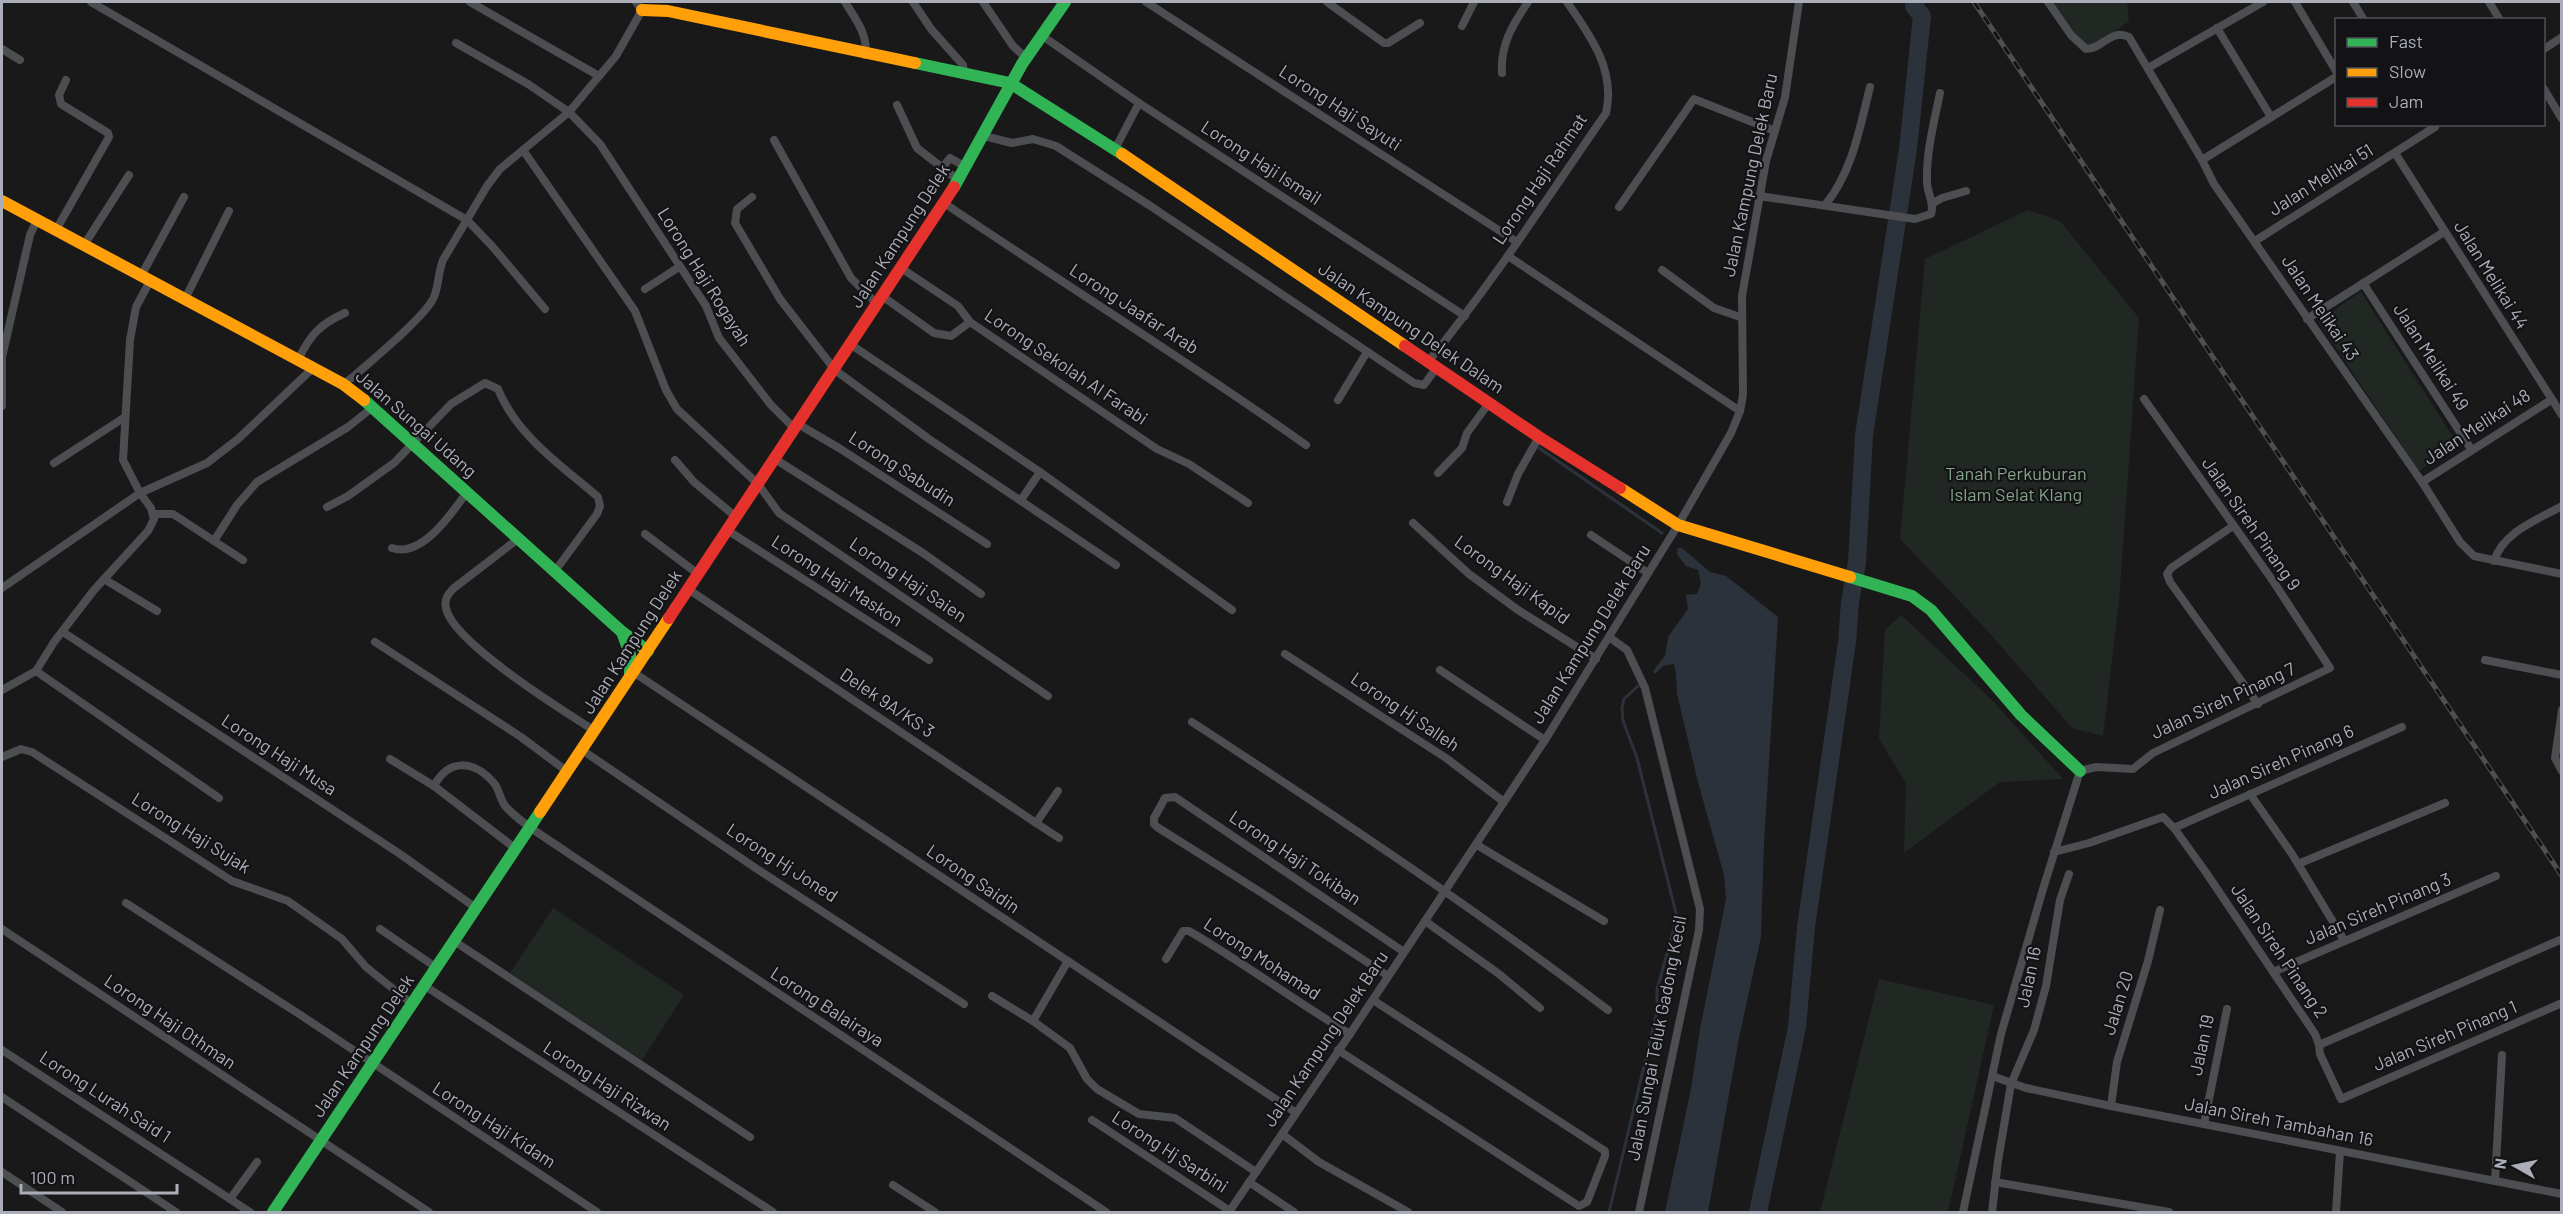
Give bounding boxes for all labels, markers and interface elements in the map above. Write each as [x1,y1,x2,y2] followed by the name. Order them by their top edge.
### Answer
[2335,18,2545,126] legend
[2389,30,2423,52] text: Fast
[1275,59,1406,155] street label: Lorong Haji Sayuti
[2389,60,2426,82] text: Slow
[1717,71,1781,279] street label: Jalan Kampung Delek Baru
[2389,90,2423,112] text: Jam
[1487,109,1591,248] street label: Lorong Haji Rahmat
[1197,115,1326,209] street label: Lorong Haji Ismail
[2264,138,2377,220] street label: Jalan Melikai 51
[844,159,954,312] street label: Jalan Kampung Delek
[653,203,756,350] street label: Lorong Haji Rogayah
[2450,216,2534,333] street label: Jalan Melikai 44
[2277,250,2364,365] street label: Jalan Melikai 43
[1314,257,1509,398] street label: Jalan Kampung Delek Dalam
[1066,258,1203,358] street label: Lorong Jaafar Arab
[2389,299,2475,414] street label: Jalan Melikai 49
[981,303,1152,429] street label: Lorong Sekolah Al Farabi
[352,365,482,482] street label: Jalan Sungai Udang
[2419,383,2534,469] street label: Jalan Melikai 48
[845,426,960,511] street label: Lorong Sabudin
[2198,453,2306,594] street label: Jalan Sireh Pinang 9
[1945,462,2087,505] park label: Tanah Perkuburan Islam Selat Klang
[768,530,907,631] street label: Lorong Haji Maskon
[1451,530,1575,628] street label: Lorong Haji Kapid
[846,532,971,626] street label: Lorong Haji Saien
[1526,540,1654,727] street label: Jalan Kampung Delek Baru
[576,565,686,718] street label: Jalan Kampung Delek
[2147,657,2298,743] street label: Jalan Sireh Pinang 7
[836,663,939,742] street label: Delek 9A/KS 3
[1347,667,1464,756] street label: Lorong Hj Salleh
[218,709,341,800] street label: Lorong Haji Musa
[2204,719,2357,803] street label: Jalan Sireh Pinang 6
[128,787,255,877] street label: Lorong Haji Sujak
[1226,805,1366,909] street label: Lorong Haji Tokiban
[723,818,842,906] street label: Lorong Hj Joned
[923,839,1024,917] street label: Lorong Saidin
[2301,867,2454,949] street label: Jalan Sireh Pinang 3
[2227,879,2333,1022] street label: Jalan Sireh Pinang 2
[1200,912,1325,1004] street label: Lorong Mohamad
[1621,913,1691,1162] street label: Jalan Sungai Teluk Gadong Kecil
[2011,944,2045,1009] street label: Jalan 16
[1258,946,1392,1131] street label: Jalan Kampung Delek Baru
[767,961,888,1051] street label: Lorong Balairaya
[2097,968,2137,1038] street label: Jalan 20
[101,969,241,1073] street label: Lorong Haji Othman
[306,970,418,1121] street label: Jalan Kampung Delek
[2369,995,2520,1075] street label: Jalan Sireh Pinang 1
[2184,1012,2218,1077] street label: Jalan 19
[539,1036,676,1135] street label: Lorong Haji Rizwan
[36,1046,175,1147] street label: Lorong Lurah Said 1
[429,1076,560,1172] street label: Lorong Haji Kidam
[2183,1092,2375,1150] street label: Jalan Sireh Tambahan 16
[1108,1105,1233,1197] street label: Lorong Hj Sarbini
[2485,1136,2545,1196] north arrow
[21,1157,177,1195] scale bar
[2489,1157,2510,1170] text: N
[30,1166,75,1188] text: 100 m

